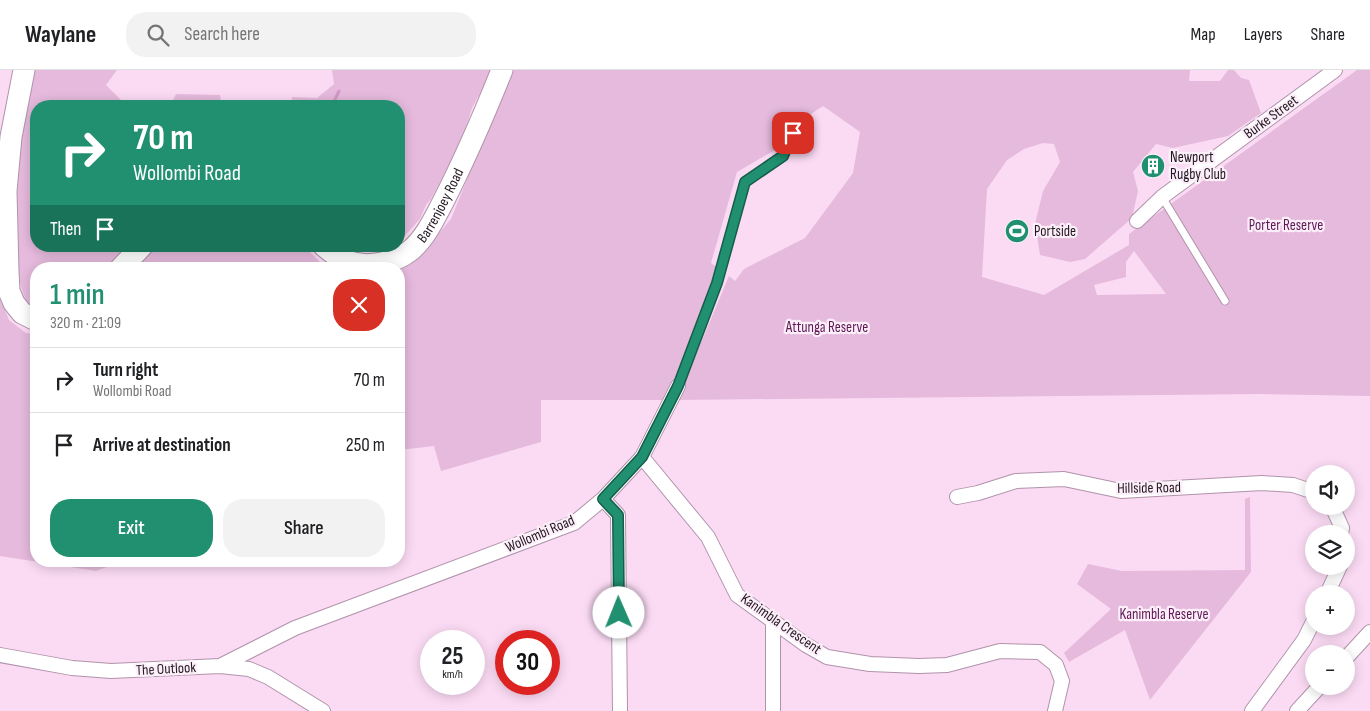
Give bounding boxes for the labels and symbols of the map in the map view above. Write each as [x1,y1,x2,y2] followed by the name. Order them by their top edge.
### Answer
[1240,91,1302,143] street label: Burke Street
[772,112,814,154] pin
[1170,148,1226,184] place label: Newport Rugby Club
[1140,153,1166,179] building icon: Newport Rugby Club
[413,165,468,246] street label: Barrenjoey Road
[1249,216,1323,235] park label: Porter Reserve
[1004,218,1030,244] sports icon: Portside
[1034,222,1076,241] place label: Portside
[785,318,868,337] park label: Attunga Reserve
[1117,478,1181,498] street label: Hillside Road
[502,511,578,557] street label: Wollombi Road
[592,586,644,638] position arrow
[737,589,825,659] street label: Kanimbla Crescent
[1120,605,1208,624] park label: Kanimbla Reserve
[495,630,560,695] speed limit sign: 30
[136,658,197,680] street label: The Outlook

